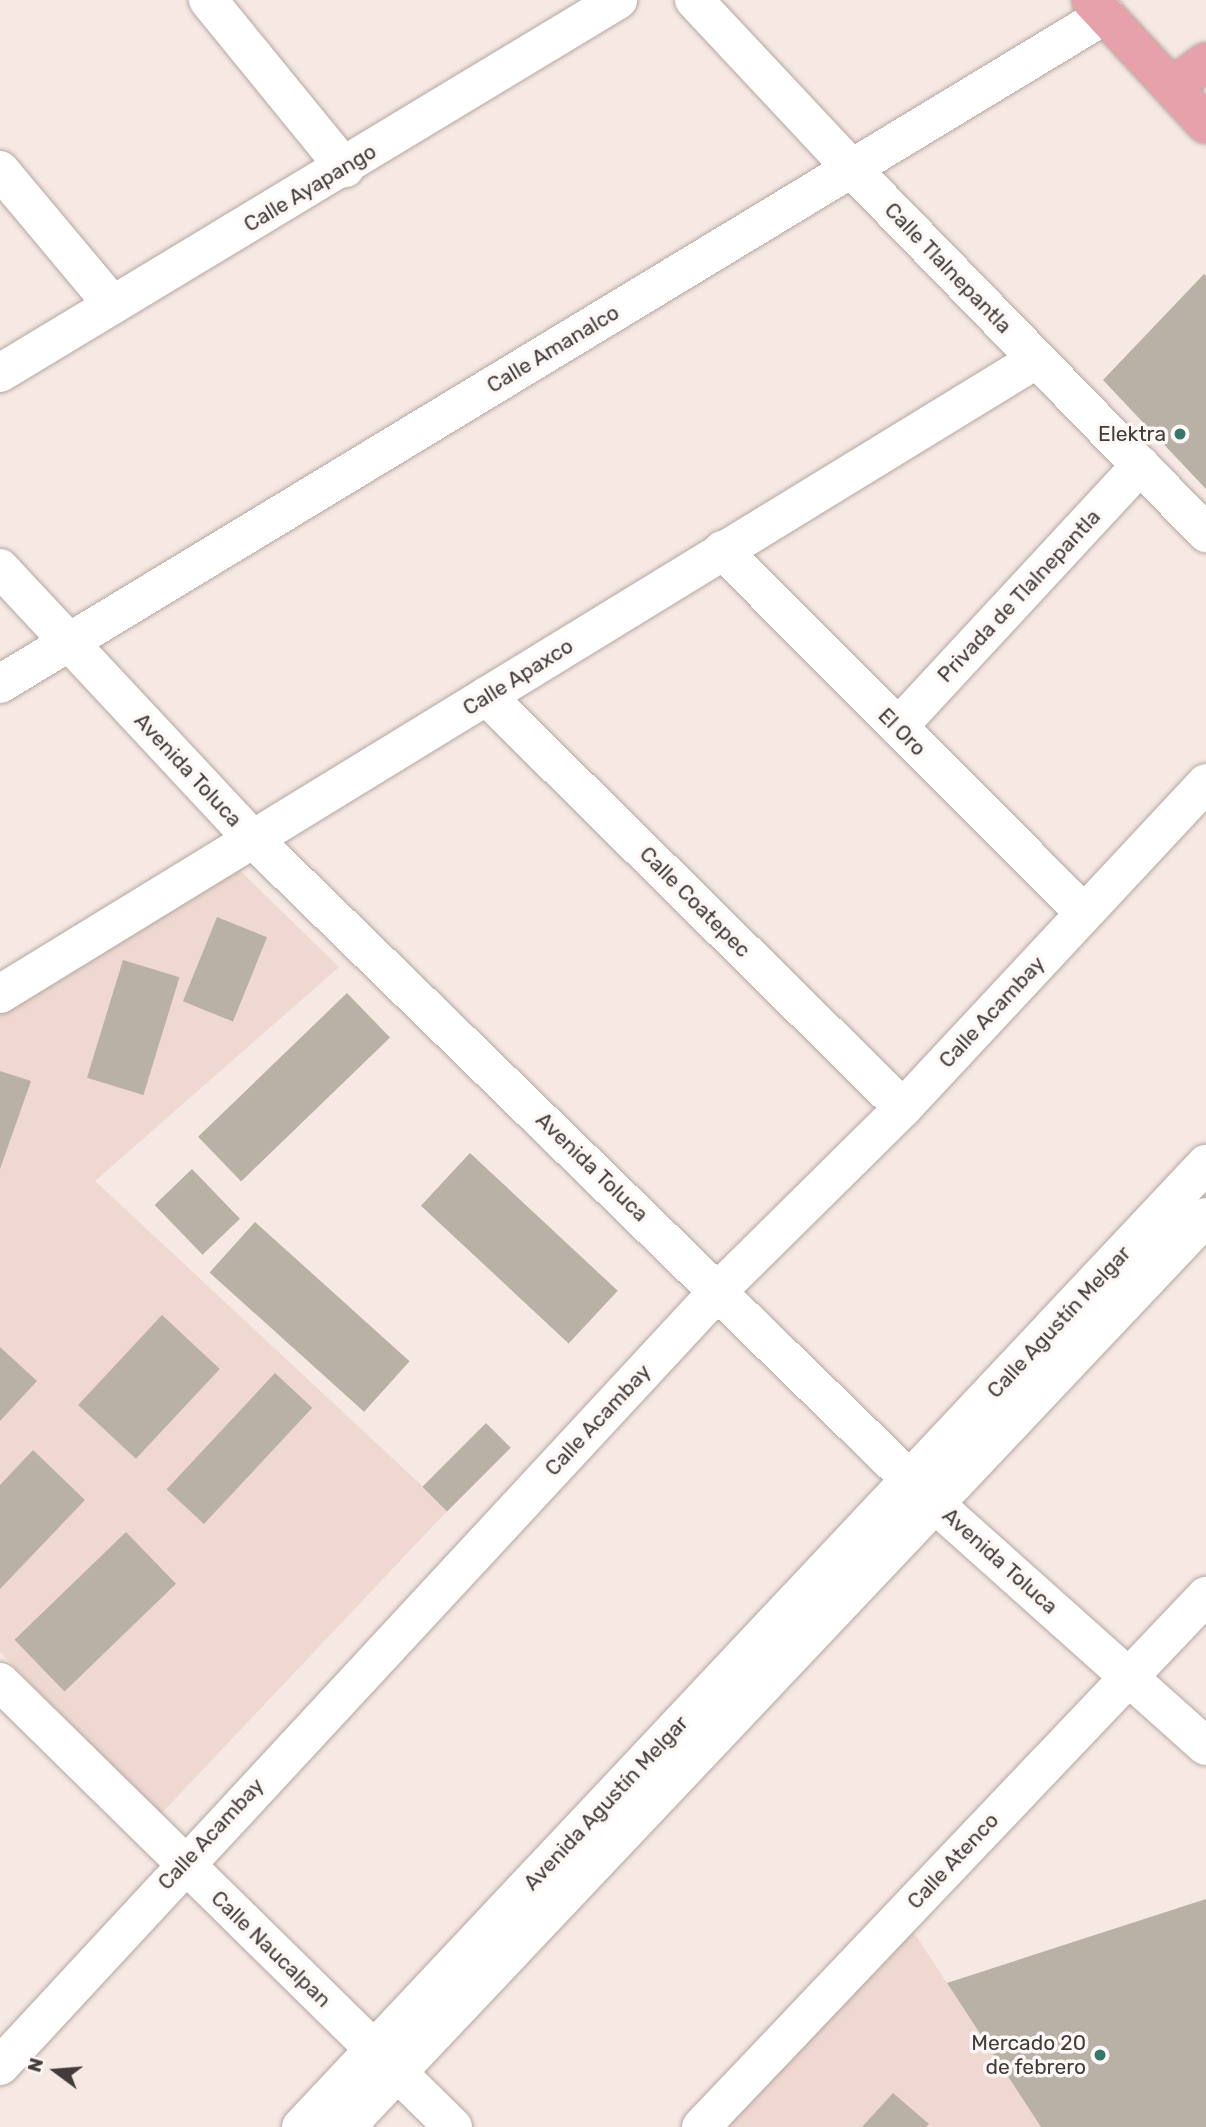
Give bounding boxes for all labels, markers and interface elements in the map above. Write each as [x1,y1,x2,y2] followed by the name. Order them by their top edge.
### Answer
[239,138,381,238] street label: Calle Ayapango
[879,197,1017,339] street label: Calle Tlalnepantla
[482,300,624,398] street label: Calle Amanalco
[1098,421,1166,447] place label: Elektra
[1172,426,1188,442] marker: Elektra
[932,504,1106,688] street label: Privada de Tlalnepantla
[458,633,578,721] street label: Calle Apaxco
[873,703,931,761] street label: El Oro
[129,708,247,832] street label: Avenida Toluca
[634,841,756,963] street label: Calle Coatepec
[934,951,1050,1073] street label: Calle Acambay
[531,1107,653,1227] street label: Avenida Toluca
[982,1241,1136,1403] street label: Calle Agustín Melgar
[540,1359,656,1481] street label: Calle Acambay
[937,1503,1063,1619] street label: Avenida Toluca
[518,1710,694,1896] street label: Avenida Agustín Melgar
[153,1773,269,1895] street label: Calle Acambay
[902,1808,1004,1914] street label: Calle Atenco
[206,1886,336,2012] street label: Calle Naucalpan
[971,2030,1086,2080] place label: Mercado 20 de febrero
[21,2036,91,2106] north arrow
[1092,2047,1108,2063] marker: Mercado 20 de febrero
[22,2055,48,2075] text: N

